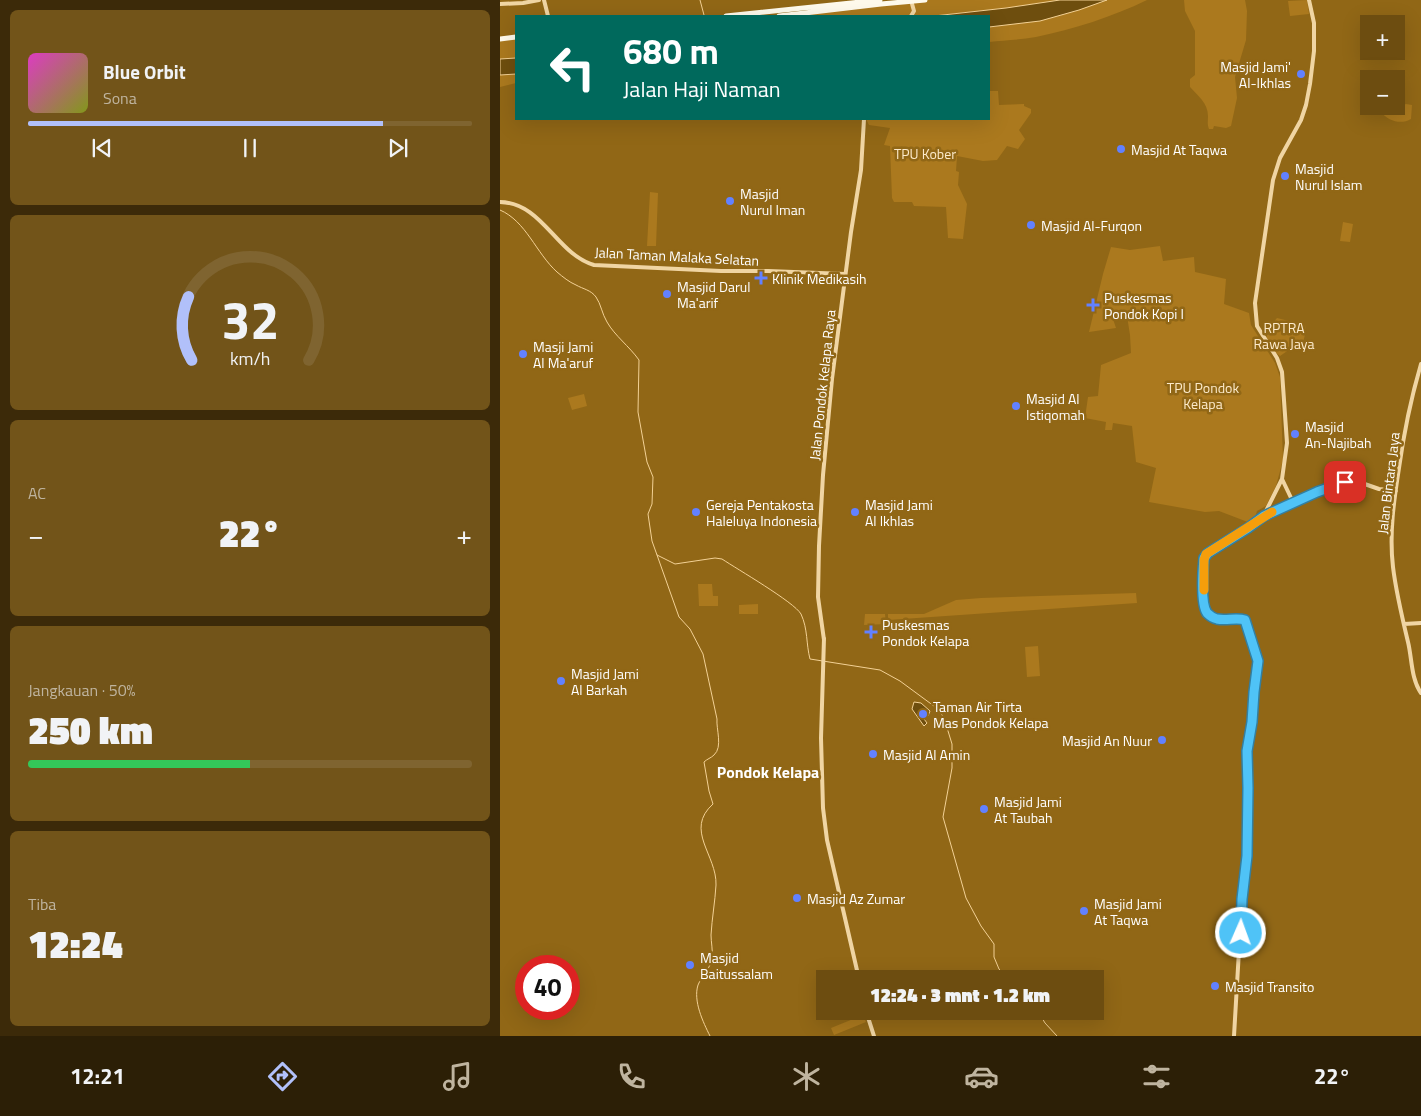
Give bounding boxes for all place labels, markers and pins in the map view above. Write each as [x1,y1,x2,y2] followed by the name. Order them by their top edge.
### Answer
[1220,56,1291,93] place label: Masjid Jami' Al-Ikhlas
[1295,68,1307,80] marker: Masjid Jami' Al-Ikhlas
[1131,139,1227,160] place label: Masjid At Taqwa
[1115,143,1127,155] marker: Masjid At Taqwa
[1295,158,1362,195] place label: Masjid Nurul Islam
[1279,170,1291,182] marker: Masjid Nurul Islam
[740,183,805,220] place label: Masjid Nurul Iman
[724,195,736,207] marker: Masjid Nurul Iman
[1041,215,1142,236] place label: Masjid Al-Furqon
[1025,219,1037,231] marker: Masjid Al-Furqon
[772,268,867,289] place label: Klinik Medikasih
[754,271,768,285] marker: Klinik Medikasih
[677,276,750,313] place label: Masjid Darul Ma'arif
[1104,287,1184,324] place label: Puskesmas Pondok Kopi I
[661,288,673,300] marker: Masjid Darul Ma'arif
[1086,298,1100,312] marker: Puskesmas Pondok Kopi I
[533,336,594,373] place label: Masji Jami Al Ma'aruf
[517,348,529,360] marker: Masji Jami Al Ma'aruf
[1026,388,1085,425] place label: Masjid Al Istiqomah
[1010,400,1022,412] marker: Masjid Al Istiqomah
[1305,416,1372,453] place label: Masjid An-Najibah
[1289,428,1301,440] marker: Masjid An-Najibah
[1324,461,1366,503] pin
[706,494,817,531] place label: Gereja Pentakosta Haleluya Indonesia
[865,494,933,531] place label: Masjid Jami Al Ikhlas
[690,506,702,518] marker: Gereja Pentakosta Haleluya Indonesia
[849,506,861,518] marker: Masjid Jami Al Ikhlas
[882,614,969,651] place label: Puskesmas Pondok Kelapa
[864,625,878,639] marker: Puskesmas Pondok Kelapa
[571,663,639,700] place label: Masjid Jami Al Barkah
[555,675,567,687] marker: Masjid Jami Al Barkah
[933,696,1049,733] place label: Taman Air Tirta Mas Pondok Kelapa
[917,708,929,720] marker: Taman Air Tirta Mas Pondok Kelapa
[1062,730,1152,751] place label: Masjid An Nuur
[1156,734,1168,746] marker: Masjid An Nuur
[883,744,970,765] place label: Masjid Al Amin
[867,748,879,760] marker: Masjid Al Amin
[994,791,1062,828] place label: Masjid Jami At Taubah
[978,803,990,815] marker: Masjid Jami At Taubah
[807,888,905,909] place label: Masjid Az Zumar
[791,892,803,904] marker: Masjid Az Zumar
[1094,893,1162,930] place label: Masjid Jami At Taqwa
[1078,905,1090,917] marker: Masjid Jami At Taqwa
[700,947,773,984] place label: Masjid Baitussalam
[684,959,696,971] marker: Masjid Baitussalam
[1225,976,1314,997] place label: Masjid Transito
[1209,980,1221,992] marker: Masjid Transito

